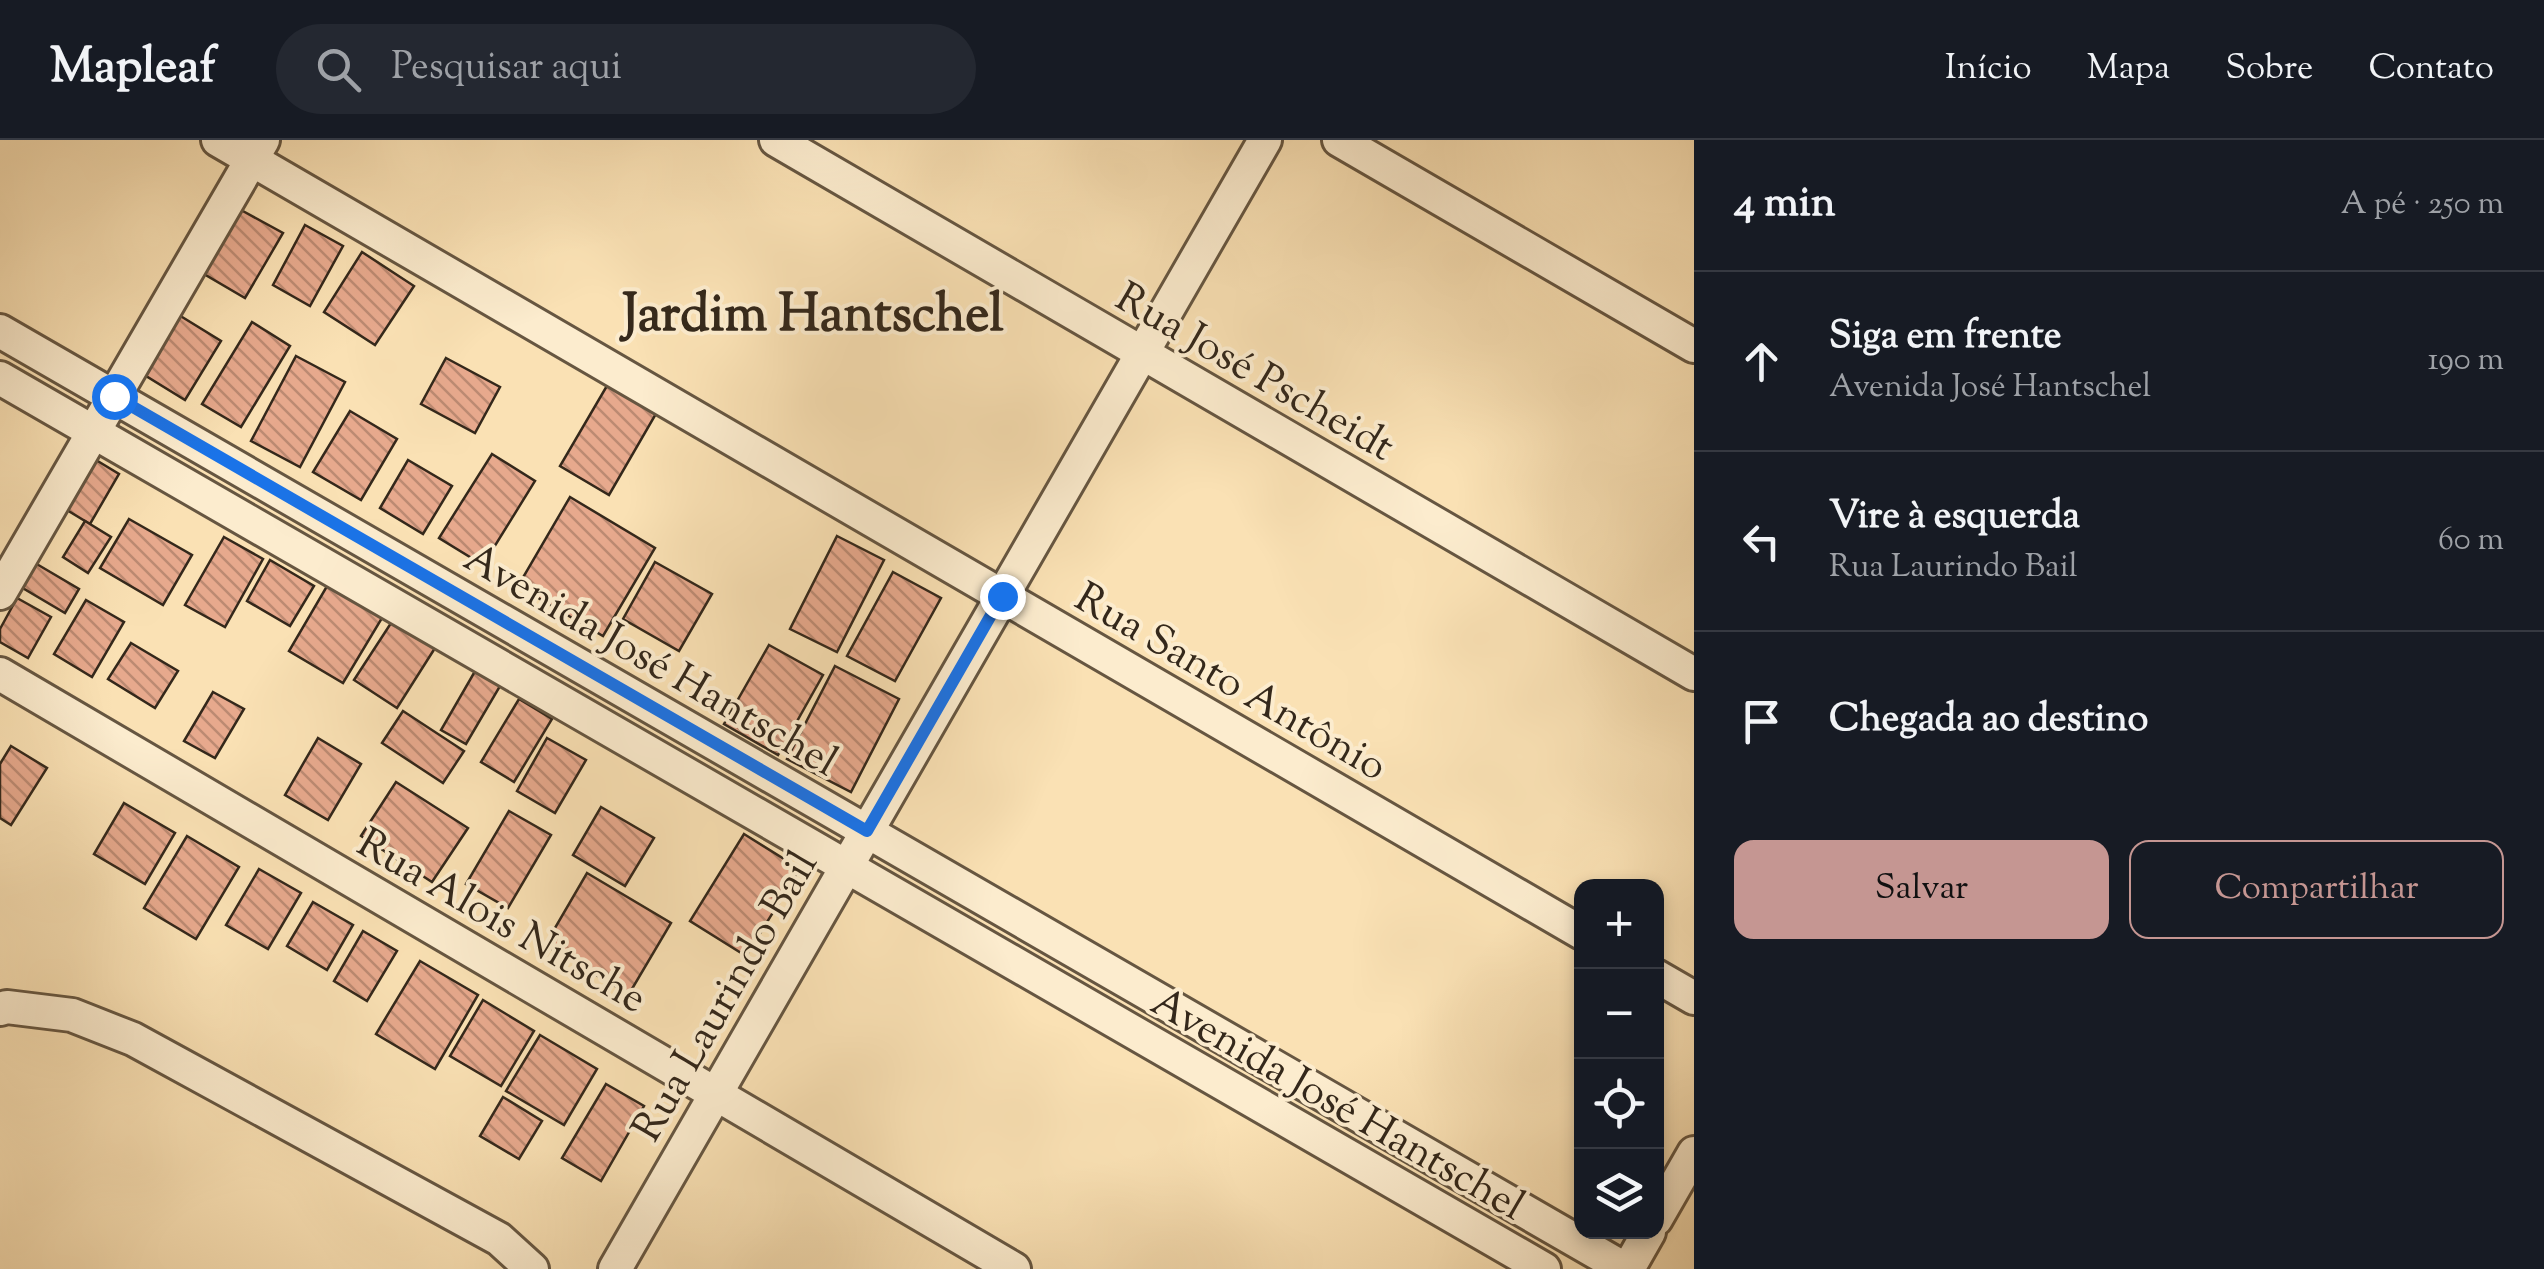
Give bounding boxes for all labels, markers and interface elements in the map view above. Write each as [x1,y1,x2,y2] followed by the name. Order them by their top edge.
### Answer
[276,24,976,114] search box
[50,35,216,104] text: Mapleaf
[311,42,366,97] icon: search
[391,42,622,96] text: Pesquisar aqui
[1945,44,2032,95] text: Início
[2087,44,2170,95] text: Mapa
[2225,44,2313,95] text: Sobre
[2368,44,2494,95] text: Contato
[1734,175,1836,235] text: 4 min
[2341,182,2504,228] text: A pé · 250 m
[1103,270,1404,479] street label: Rua José Pscheidt
[618,280,1004,355] district label: Jardim Hantschel
[1829,311,2062,365] text: Siga em frente
[1734,334,1789,389] icon: ahead
[2428,338,2504,384] text: 190 m
[1829,365,2151,411] text: Avenida José Hantschel
[92,374,138,420] route start
[1829,491,2080,545] text: Vire à esquerda
[1734,514,1789,569] icon: left
[2438,518,2504,564] text: 60 m
[451,531,848,794] street label: Avenida José Hantschel
[1829,545,2078,591] text: Rua Laurindo Bail
[1062,570,1397,798] street label: Rua Santo Antônio
[980,574,1026,620] route end
[1734,694,1789,749] icon: arrive
[1829,694,2148,748] text: Chegada ao destino
[344,816,657,1031] street label: Rua Alois Nitsche
[1734,840,2109,939] button: Salvar
[2129,840,2504,939] button: Compartilhar
[620,841,835,1154] street label: Rua Laurindo Bail
[1574,879,1664,1239] map controls
[1574,879,1664,969] button: +
[1574,969,1664,1059] button: −
[1138,975,1535,1238] street label: Avenida José Hantschel
[1574,1059,1664,1149] button: locate
[1574,1149,1664,1239] button: layers

